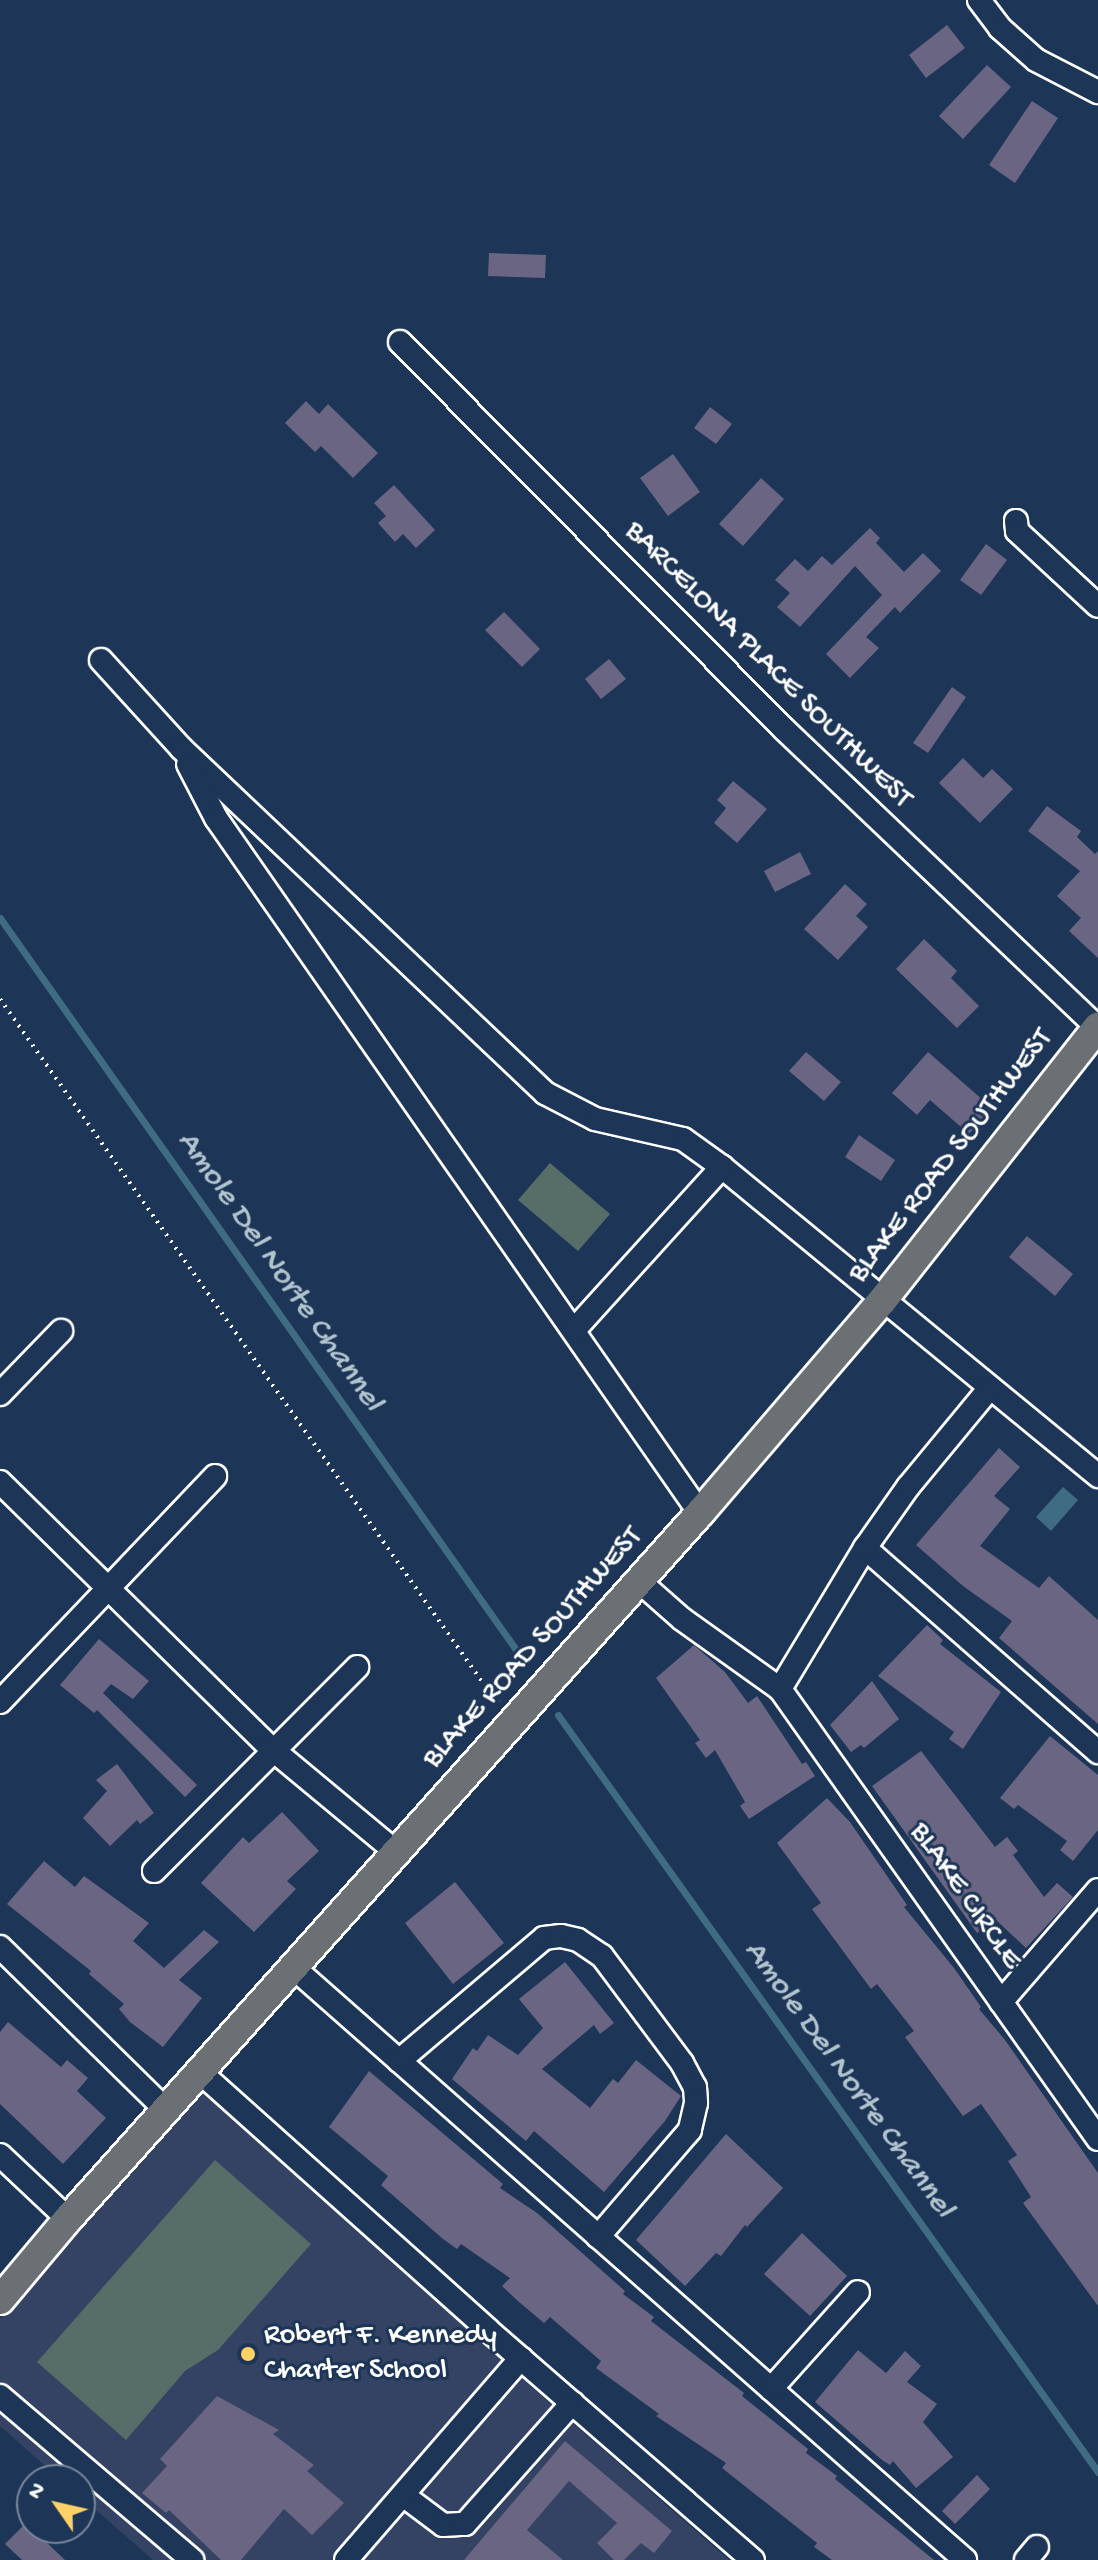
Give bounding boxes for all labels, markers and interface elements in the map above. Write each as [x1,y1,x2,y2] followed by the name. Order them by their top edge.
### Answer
[616,515,918,817] street label: BARCELONA PLACE SOUTHWEST
[842,1023,1062,1291] street label: BLAKE ROAD SOUTHWEST
[168,1124,390,1420] water label: Amole Del Norte Channel
[416,1521,652,1777] street label: BLAKE ROAD SOUTHWEST
[900,1816,1028,1978] street label: BLAKE CIRCLE
[734,1934,962,2226] water label: Amole Del Norte Channel
[264,2319,497,2390] place label: Robert F. Kennedy Charter School
[239,2345,257,2363] marker: Robert F. Kennedy Charter School
[16,2464,96,2544] north arrow
[23,2478,53,2505] text: N

